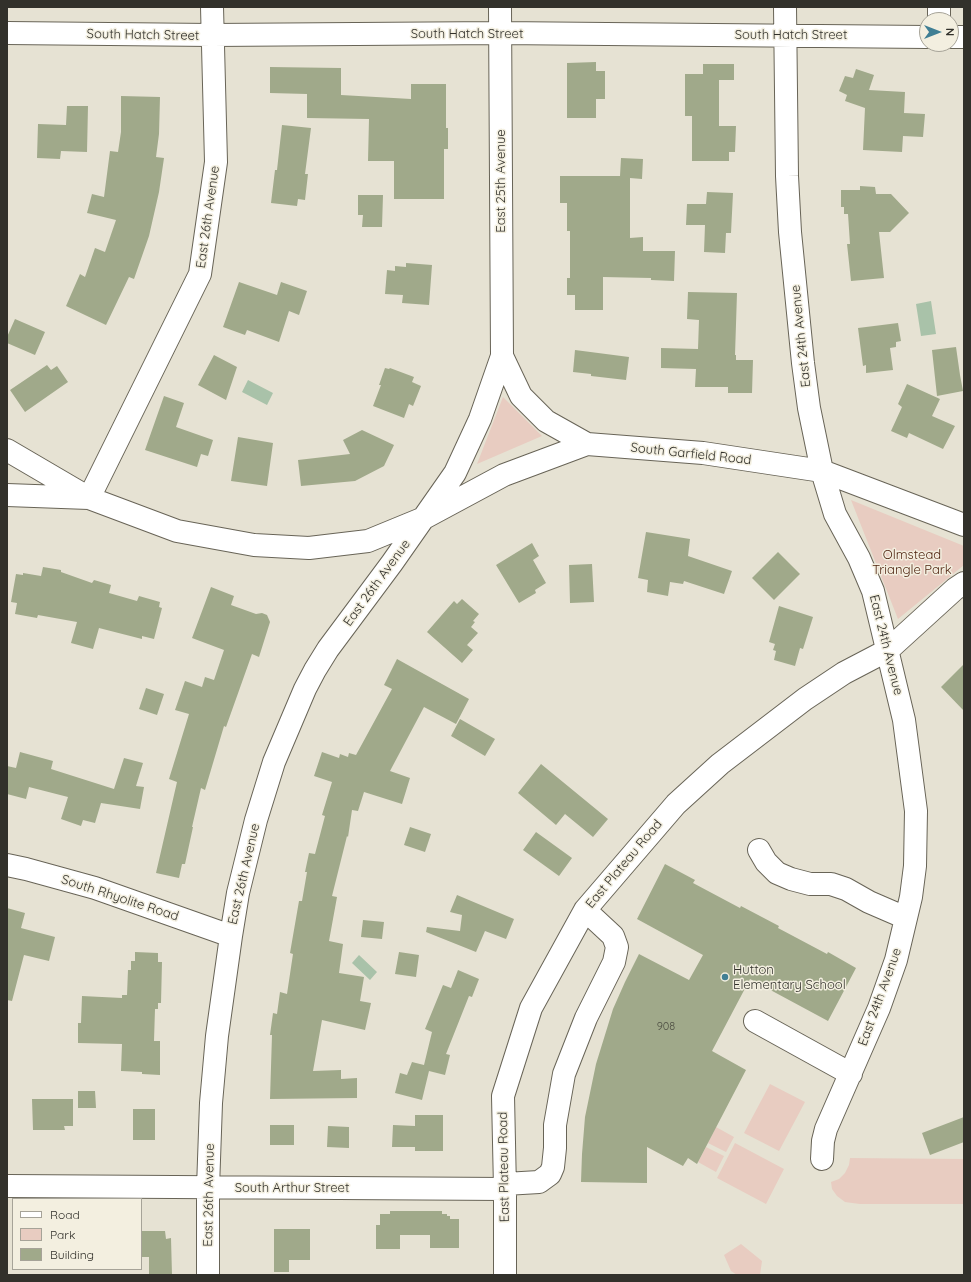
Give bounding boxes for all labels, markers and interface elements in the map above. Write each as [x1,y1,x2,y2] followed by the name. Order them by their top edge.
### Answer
[919,12,959,52] north arrow
[87,26,199,44] street label: South Hatch Street
[411,26,523,42] street label: South Hatch Street
[735,27,847,43] street label: South Hatch Street
[943,28,957,36] text: N
[493,129,509,233] street label: East 25th Avenue
[193,165,223,269] street label: East 26th Avenue
[788,284,814,388] street label: East 24th Avenue
[630,440,752,468] street label: South Garfield Road
[340,537,414,629] street label: East 26th Avenue
[872,547,952,578] park label: Olmstead Triangle Park
[866,593,906,697] street label: East 24th Avenue
[582,817,666,911] street label: East Plateau Road
[225,822,263,926] street label: East 26th Avenue
[59,872,181,924] street label: South Rhyolite Road
[855,946,905,1048] street label: East 24th Avenue
[733,962,846,993] place label: Hutton Elementary School
[720,972,730,982] marker: Hutton Elementary School
[657,1020,675,1034] house number: 908
[495,1112,513,1222] street label: East Plateau Road
[200,1143,218,1247] street label: East 26th Avenue
[235,1180,349,1196] street label: South Arthur Street
[12,1198,142,1270] legend
[50,1207,80,1222] text: Road
[50,1227,75,1242] text: Park
[50,1247,94,1262] text: Building

